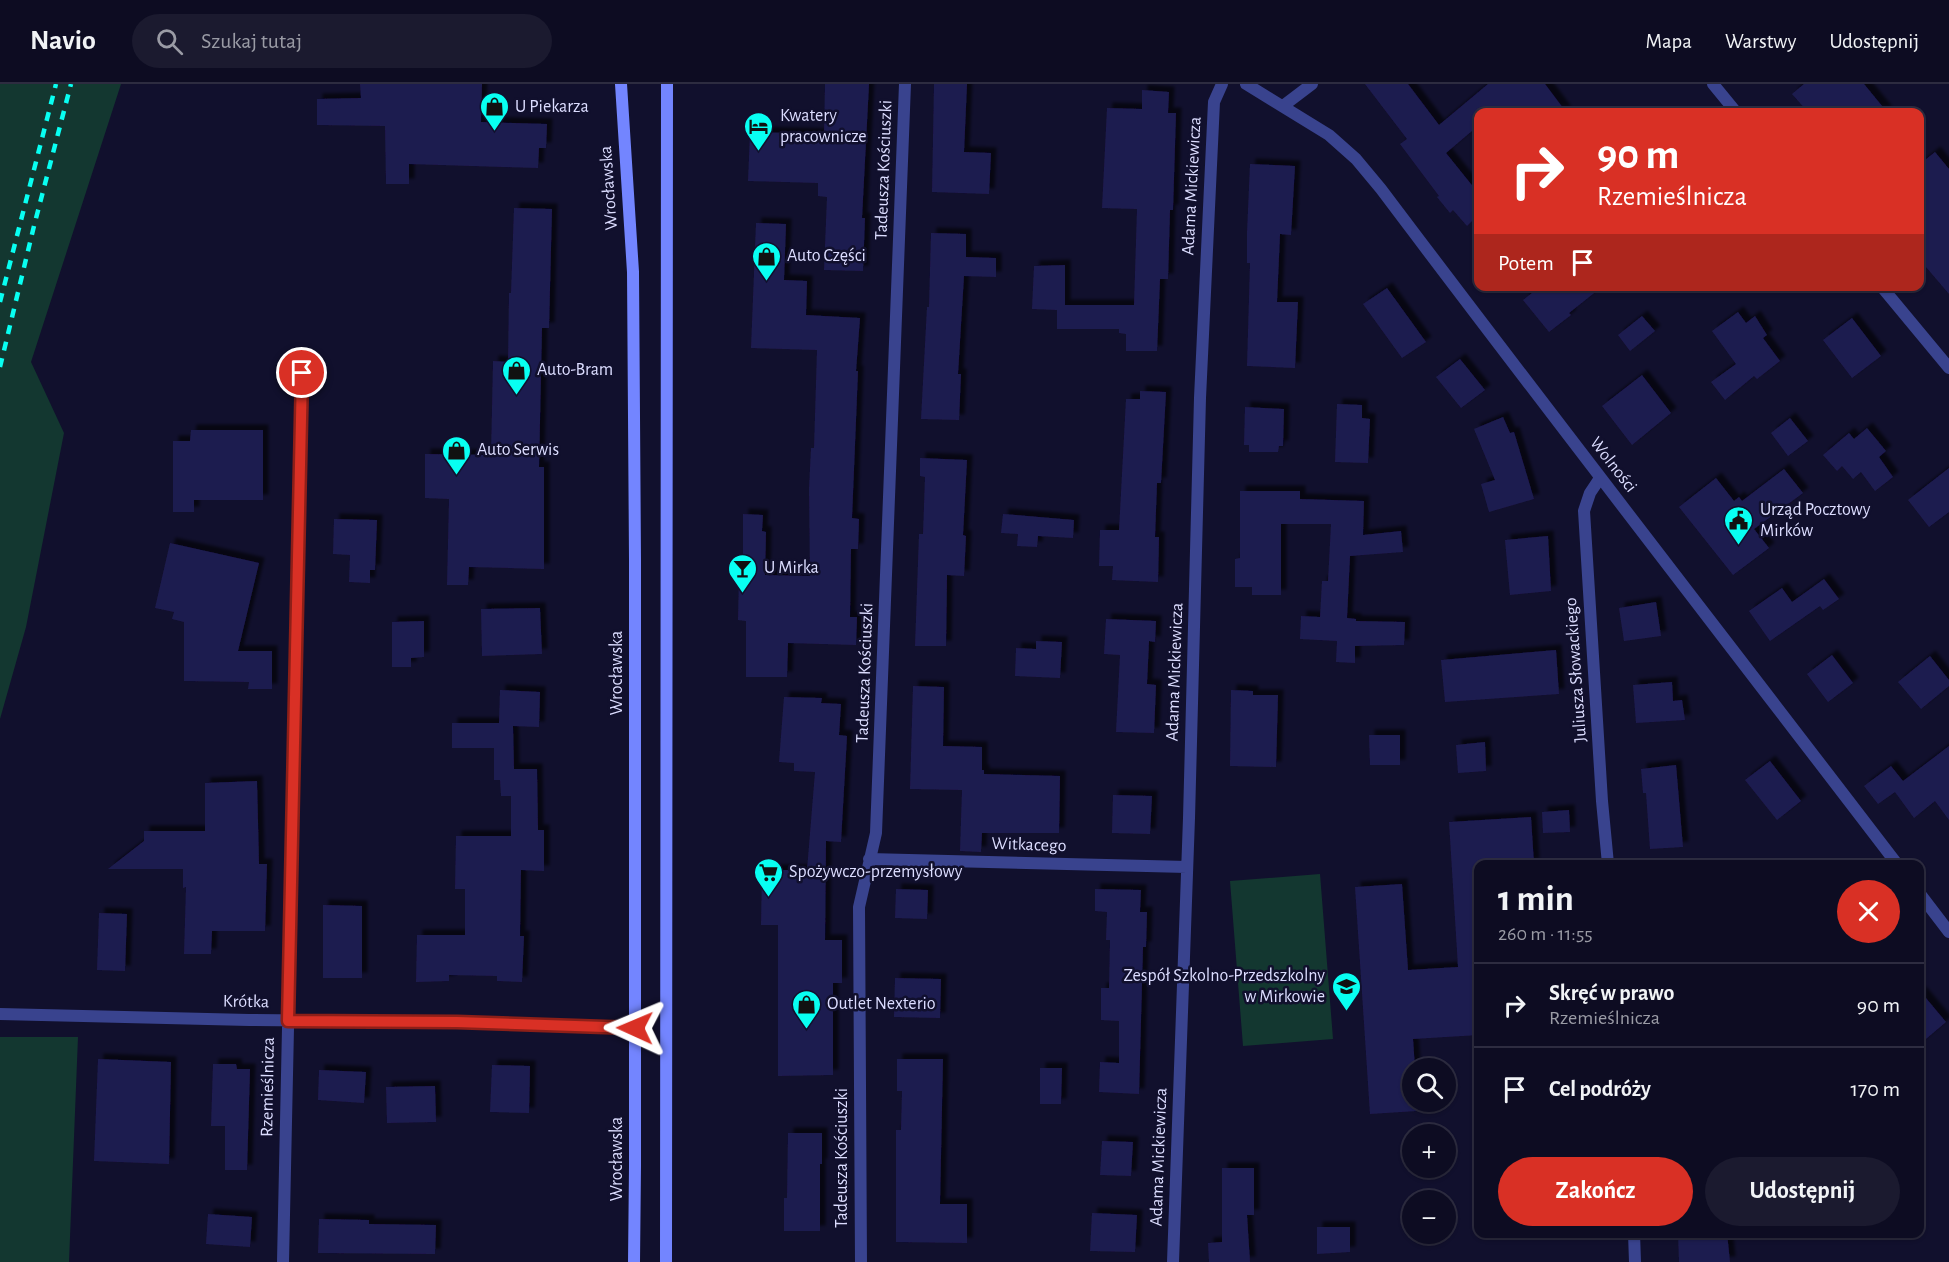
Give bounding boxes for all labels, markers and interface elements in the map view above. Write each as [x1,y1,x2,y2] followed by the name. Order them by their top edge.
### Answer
[132,14,552,68] search box
[153,25,186,58] icon: search
[30,27,96,55] text: Navio
[201,30,302,52] text: Szukaj tutaj
[1646,31,1692,52] text: Mapa
[1725,31,1796,52] text: Warstwy
[1829,31,1919,52] text: Udostępnij
[478,91,510,133] shop icon: U Piekarza
[515,98,589,116] place label: U Piekarza
[873,100,895,240] street label: Tadeusza Kościuszki
[780,107,867,146] place label: Kwatery pracownicze
[743,110,775,152] hotel icon: Kwatery pracownicze
[1179,116,1205,256] street label: Adama Mickiewicza
[1498,132,1576,210] icon: right
[1597,134,1679,176] text: 90 m
[597,145,621,231] street label: Wrocławska
[1597,183,1747,210] text: Rzemieślnicza
[750,240,782,282] shop icon: Auto Części
[1566,246,1599,279] icon: arrive
[787,247,866,265] place label: Auto Części
[1498,252,1554,274] text: Potem
[276,347,327,398] pin
[500,354,532,396] shop icon: Auto-Bram
[285,356,318,389] icon: arrive
[537,361,613,379] place label: Auto-Bram
[440,434,472,476] shop icon: Auto Serwis
[1586,434,1640,496] street label: Wolności
[477,441,559,459] place label: Auto Serwis
[1760,501,1871,540] place label: Urząd Pocztowy Mirków
[1723,504,1755,546] public building icon: Urząd Pocztowy Mirków
[727,552,759,594] bar icon: U Mirka
[764,559,819,577] place label: U Mirka
[1562,597,1590,743] street label: Juliusza Słowackiego
[1164,602,1186,742] street label: Adama Mickiewicza
[854,603,876,743] street label: Tadeusza Kościuszki
[608,631,626,715] street label: Wrocławska
[991,835,1067,855] street label: Witkacego
[752,856,784,898] supermarket icon: Spożywczo-przemysłowy
[789,863,963,881] place label: Spożywczo-przemysłowy
[1837,880,1900,943] button: close
[1498,881,1574,917] text: 1 min
[1498,924,1593,944] text: 260 m · 11:55
[1124,967,1325,1006] place label: Zespół Szkolno-Przedszkolny w Mirkowie
[1330,970,1362,1012] school or university icon: Zespół Szkolno-Przedszkolny w Mirkowie
[1549,982,1674,1004] text: Skręć w prawo
[790,988,822,1030] shop icon: Outlet Nexterio
[1498,989,1531,1022] icon: right
[223,993,269,1011] street label: Krótka
[1857,994,1900,1016] text: 90 m
[827,995,936,1013] place label: Outlet Nexterio
[603,996,667,1060] position arrow
[1549,1008,1660,1028] text: Rzemieślnicza
[258,1037,278,1137] street label: Rzemieślnicza
[1402,1058,1456,1244] map controls
[1402,1058,1456,1112] button: search
[1498,1073,1531,1106] icon: arrive
[1549,1078,1651,1100] text: Cel podróży
[1850,1078,1900,1100] text: 170 m
[1148,1087,1170,1227] street label: Adama Mickiewicza
[833,1088,851,1228] street label: Tadeusza Kościuszki
[608,1117,626,1201] street label: Wrocławska
[1402,1124,1456,1178] button: +
[1498,1157,1693,1226] button: Zakończ
[1705,1157,1900,1226] button: Udostępnij
[1402,1190,1456,1244] button: −

